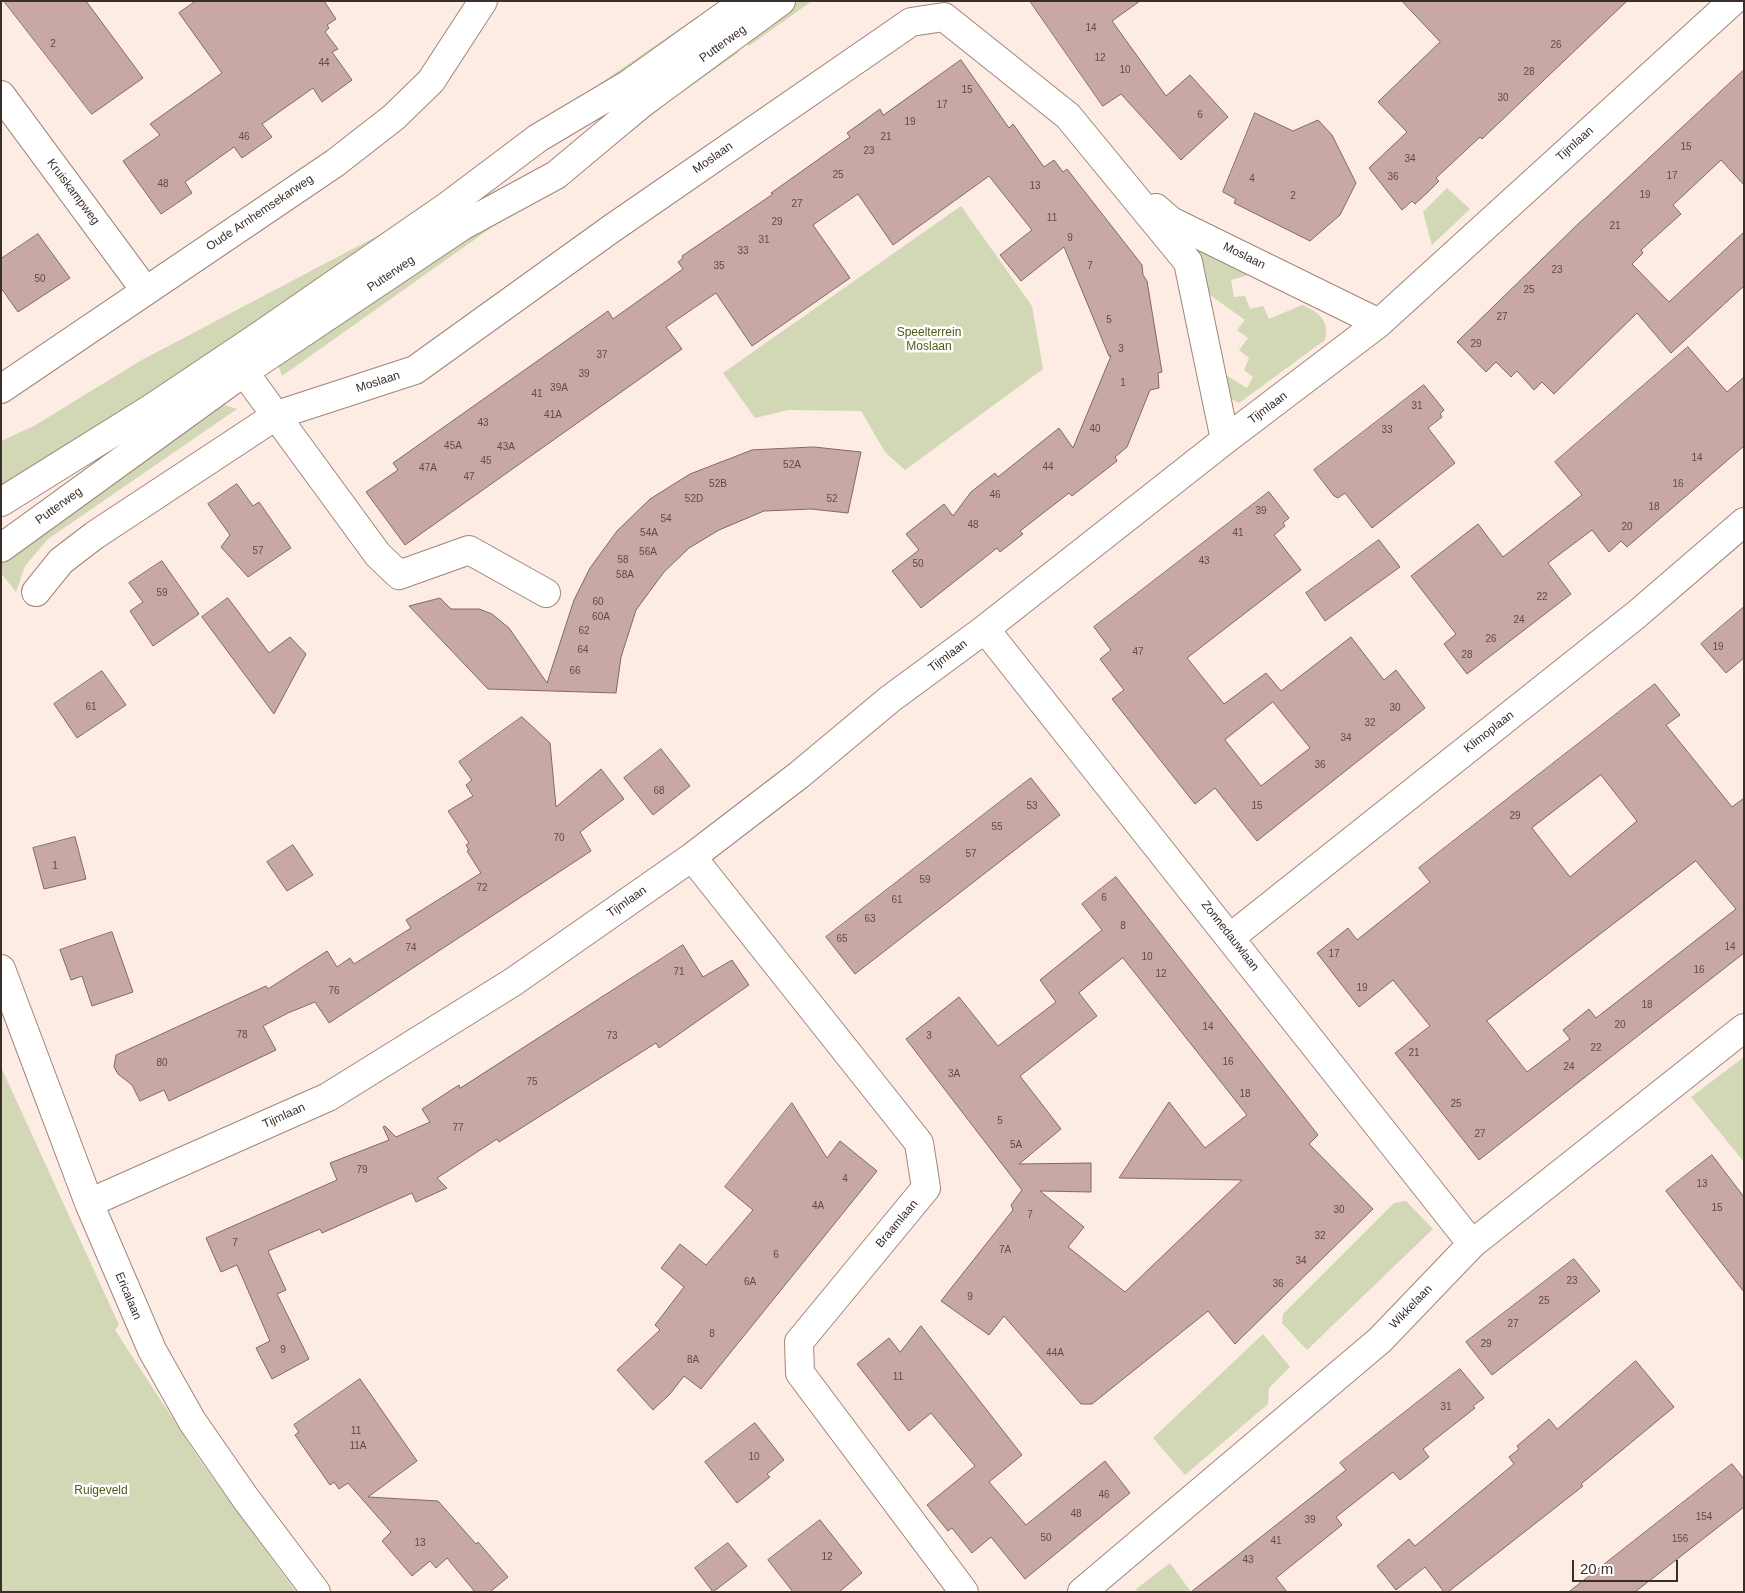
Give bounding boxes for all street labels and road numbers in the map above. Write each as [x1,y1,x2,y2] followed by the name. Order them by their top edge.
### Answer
[697,22,749,66] street label: Putterweg
[1553,124,1597,164] street label: Tijmlaan
[690,139,736,177] street label: Moslaan
[44,156,102,228] street label: Kruiskampweg
[204,172,316,254] street label: Oude Arnhemsekarweg
[1220,240,1268,272] street label: Moslaan
[365,253,417,295] street label: Putterweg
[354,368,402,396] street label: Moslaan
[1246,389,1290,427] street label: Tijmlaan
[33,484,85,528] street label: Putterweg
[926,637,970,675] street label: Tijmlaan
[1461,708,1517,756] street label: Klimoplaan
[604,883,650,921] street label: Tijmlaan
[1198,898,1262,974] street label: Zonnedauwlaan
[261,1100,307,1132] street label: Tijmlaan
[873,1197,921,1251] street label: Braamlaan
[112,1270,144,1322] street label: Ericalaan
[1387,1282,1435,1332] street label: Wikkelaan

